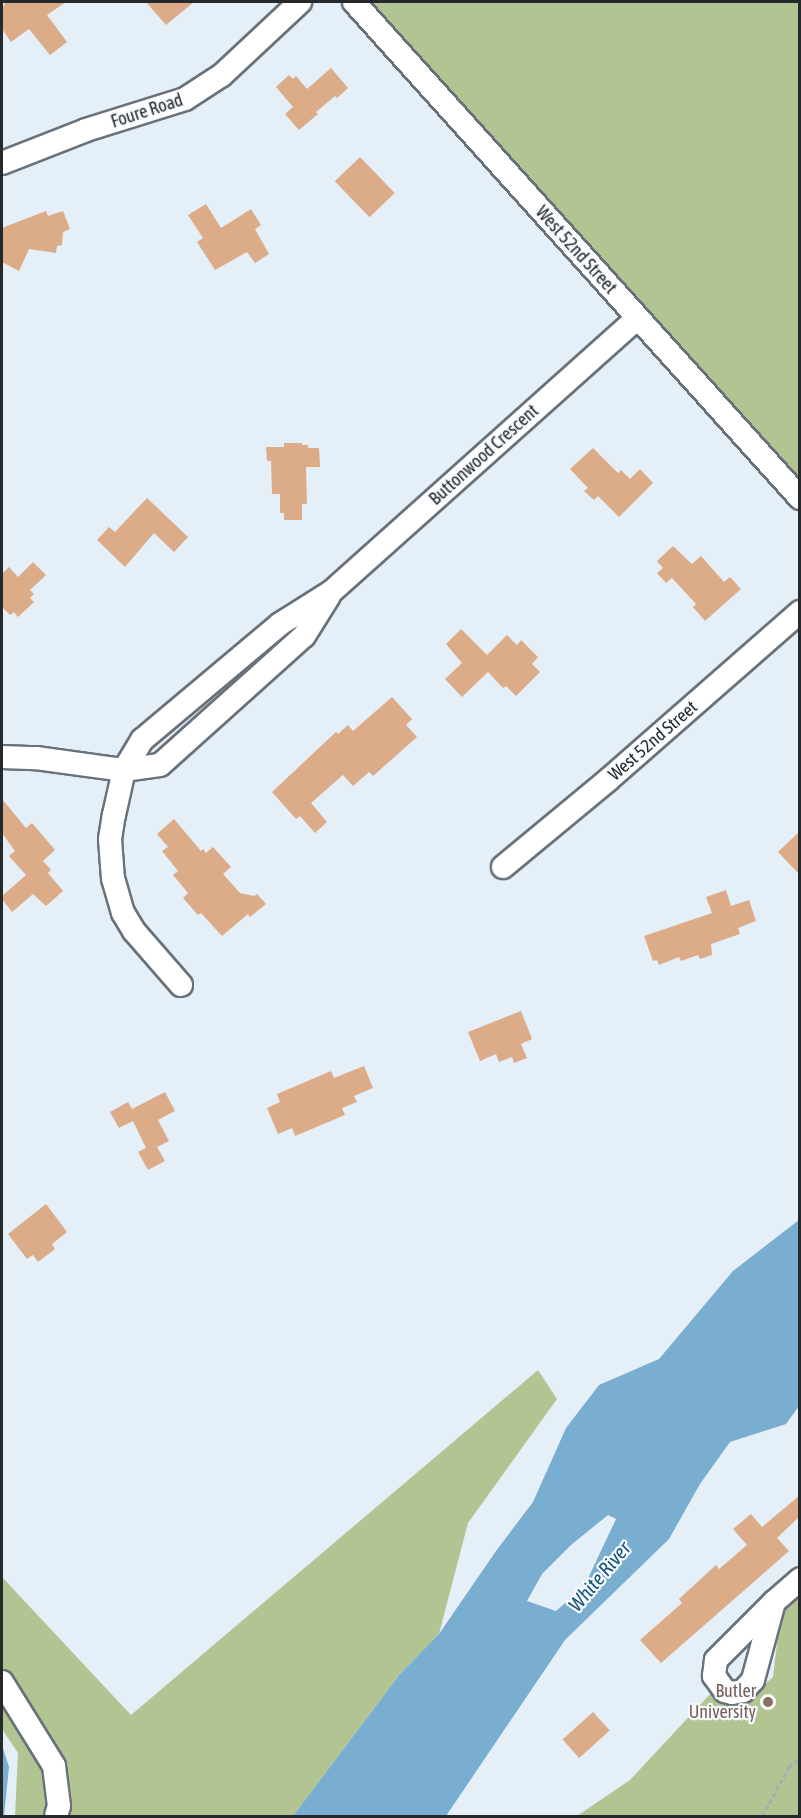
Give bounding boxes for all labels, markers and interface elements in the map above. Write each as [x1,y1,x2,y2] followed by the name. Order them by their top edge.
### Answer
[108,89,186,133] street label: Foure Road
[531,202,621,298] street label: West 52nd Street
[425,400,543,510] street label: Buttonwood Crescent
[604,696,702,786] street label: West 52nd Street
[563,1536,635,1616] water label: White River
[689,1681,756,1724] place label: Butler University
[761,1695,775,1709] marker: Butler University

